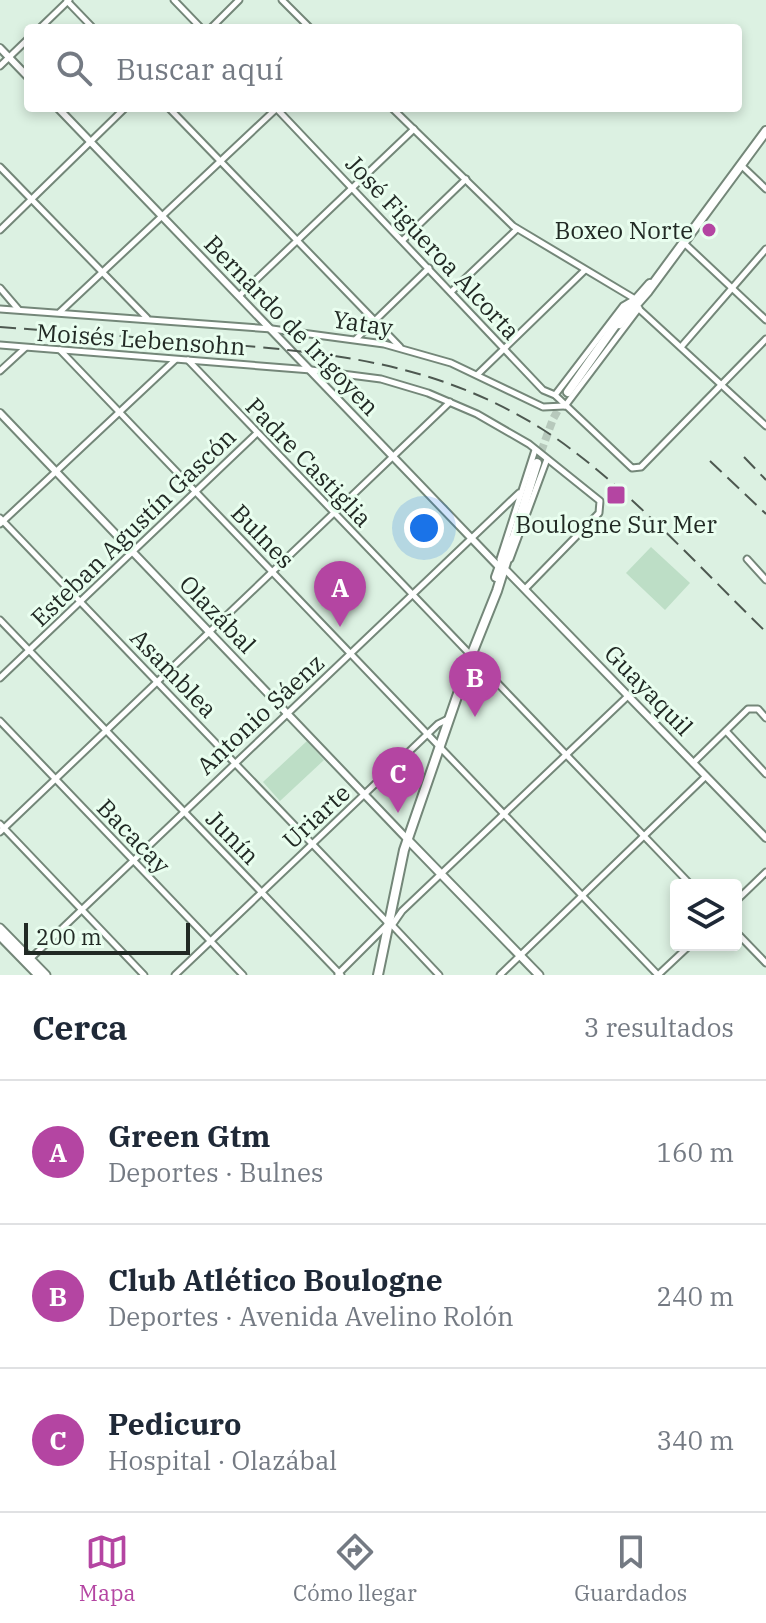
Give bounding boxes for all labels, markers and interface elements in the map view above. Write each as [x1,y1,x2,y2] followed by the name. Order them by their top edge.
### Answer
[24,24,742,112] search box
[52,46,96,90] icon: search
[116,49,283,88] text: Buscar aquí
[339,148,527,346] street label: José Figueroa Alcorta
[554,214,693,246] place label: Boxeo Norte
[700,221,718,239] marker: Boxeo Norte
[197,228,387,422] street label: Bernardo de Irigoyen
[331,302,396,344] street label: Yatay
[35,316,247,362] street label: Moisés Lebensohn
[239,390,379,534] street label: Padre Castiglia
[24,421,242,633] street label: Esteban Agustín Gascón
[605,484,627,506] marker: Boulogne Sur Mer
[224,497,302,575] street label: Bulnes
[404,508,444,548] your location
[515,508,717,540] place label: Boulogne Sur Mer
[314,561,366,627] pin: A
[173,568,263,660] street label: Olazábal
[124,622,224,724] street label: Asamblea
[598,638,700,742] street label: Guayaquil
[189,647,331,781] street label: Antonio Sáenz
[449,651,501,717] pin: B
[372,747,424,813] pin: C
[275,777,357,855] street label: Uriarte
[90,792,178,881] street label: Bacacay
[199,803,267,871] street label: Junín
[670,879,742,951] map controls
[670,879,742,951] button: layers
[24,919,190,955] scale bar
[36,922,102,951] text: 200 m
[32,1005,128,1049] text: Cerca
[584,1010,734,1044] text: 3 resultados
[108,1116,270,1155] text: Green Gtm
[49,1135,67,1169] text: A
[656,1135,734,1169] text: 160 m
[108,1155,324,1189] text: Deportes · Bulnes
[108,1260,443,1299] text: Club Atlético Boulogne
[49,1279,67,1313] text: B
[656,1279,734,1313] text: 240 m
[108,1299,514,1333] text: Deportes · Avenida Avelino Rolón
[108,1404,242,1443] text: Pedicuro
[49,1423,67,1457] text: C
[656,1423,734,1457] text: 340 m
[108,1443,337,1477] text: Hospital · Olazábal
[79,1530,136,1607] tab: Mapa
[293,1530,417,1607] tab: Cómo llegar
[574,1530,687,1607] tab: Guardados

